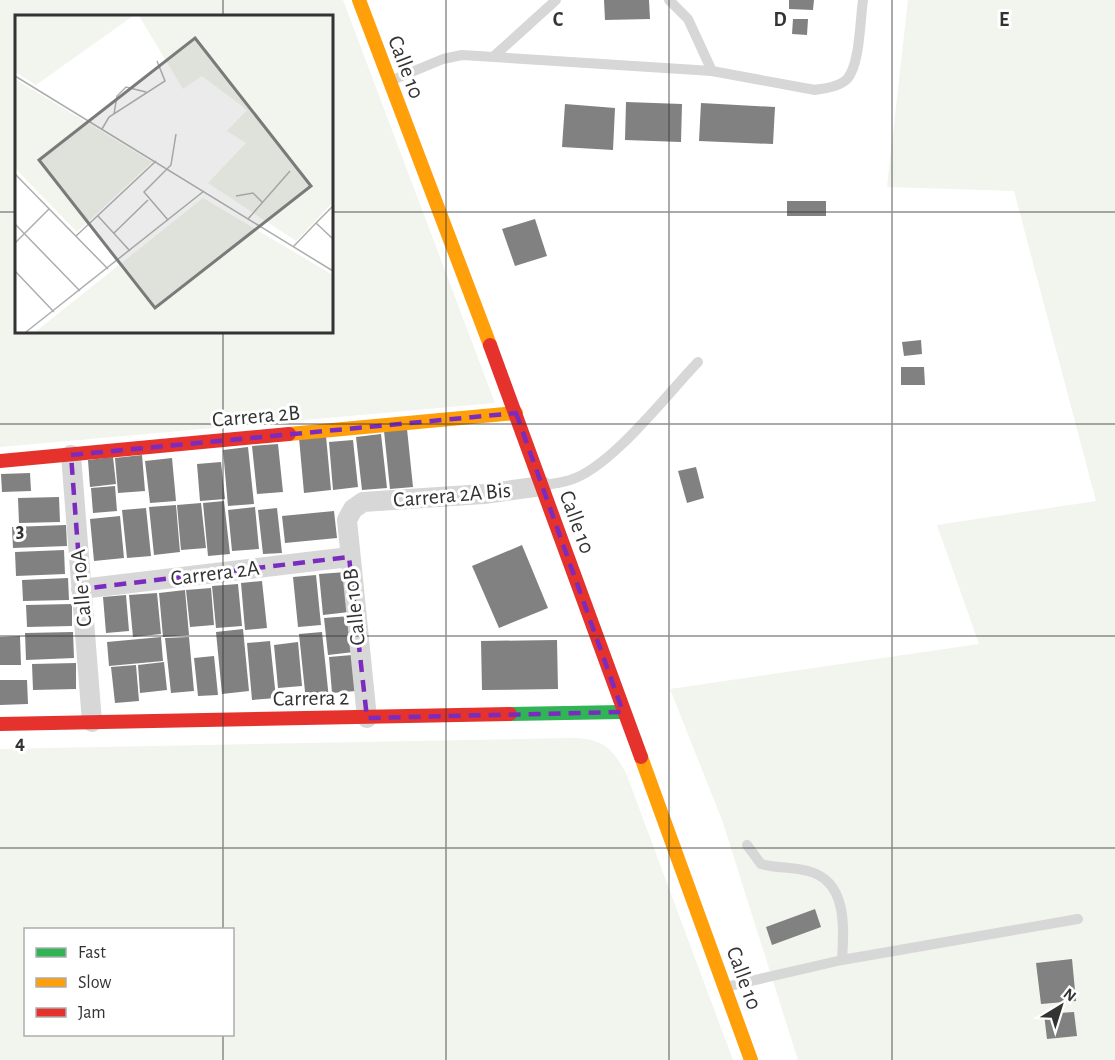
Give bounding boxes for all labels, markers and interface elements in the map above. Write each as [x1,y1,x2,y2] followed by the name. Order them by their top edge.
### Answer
[553,10,564,30] text: C
[773,10,787,30] text: D
[999,10,1009,30] text: E
[15,15,333,333] inset map
[384,33,428,101] street label: Calle 10
[211,401,301,431] street label: Carrera 2B
[392,479,512,511] street label: Carrera 2A Bis
[555,487,599,557] street label: Calle 10
[16,521,24,541] text: 3
[67,548,95,628] street label: Calle 10A
[169,557,261,589] street label: Carrera 2A
[339,567,369,647] street label: Calle 10B
[273,686,349,710] street label: Carrera 2
[15,733,25,753] text: 4
[24,928,234,1036] legend
[722,943,766,1013] street label: Calle 10
[78,944,106,962] text: Fast
[78,974,111,992] text: Slow
[1031,976,1091,1036] north arrow
[1060,985,1079,1005] text: N
[78,1004,106,1022] text: Jam

